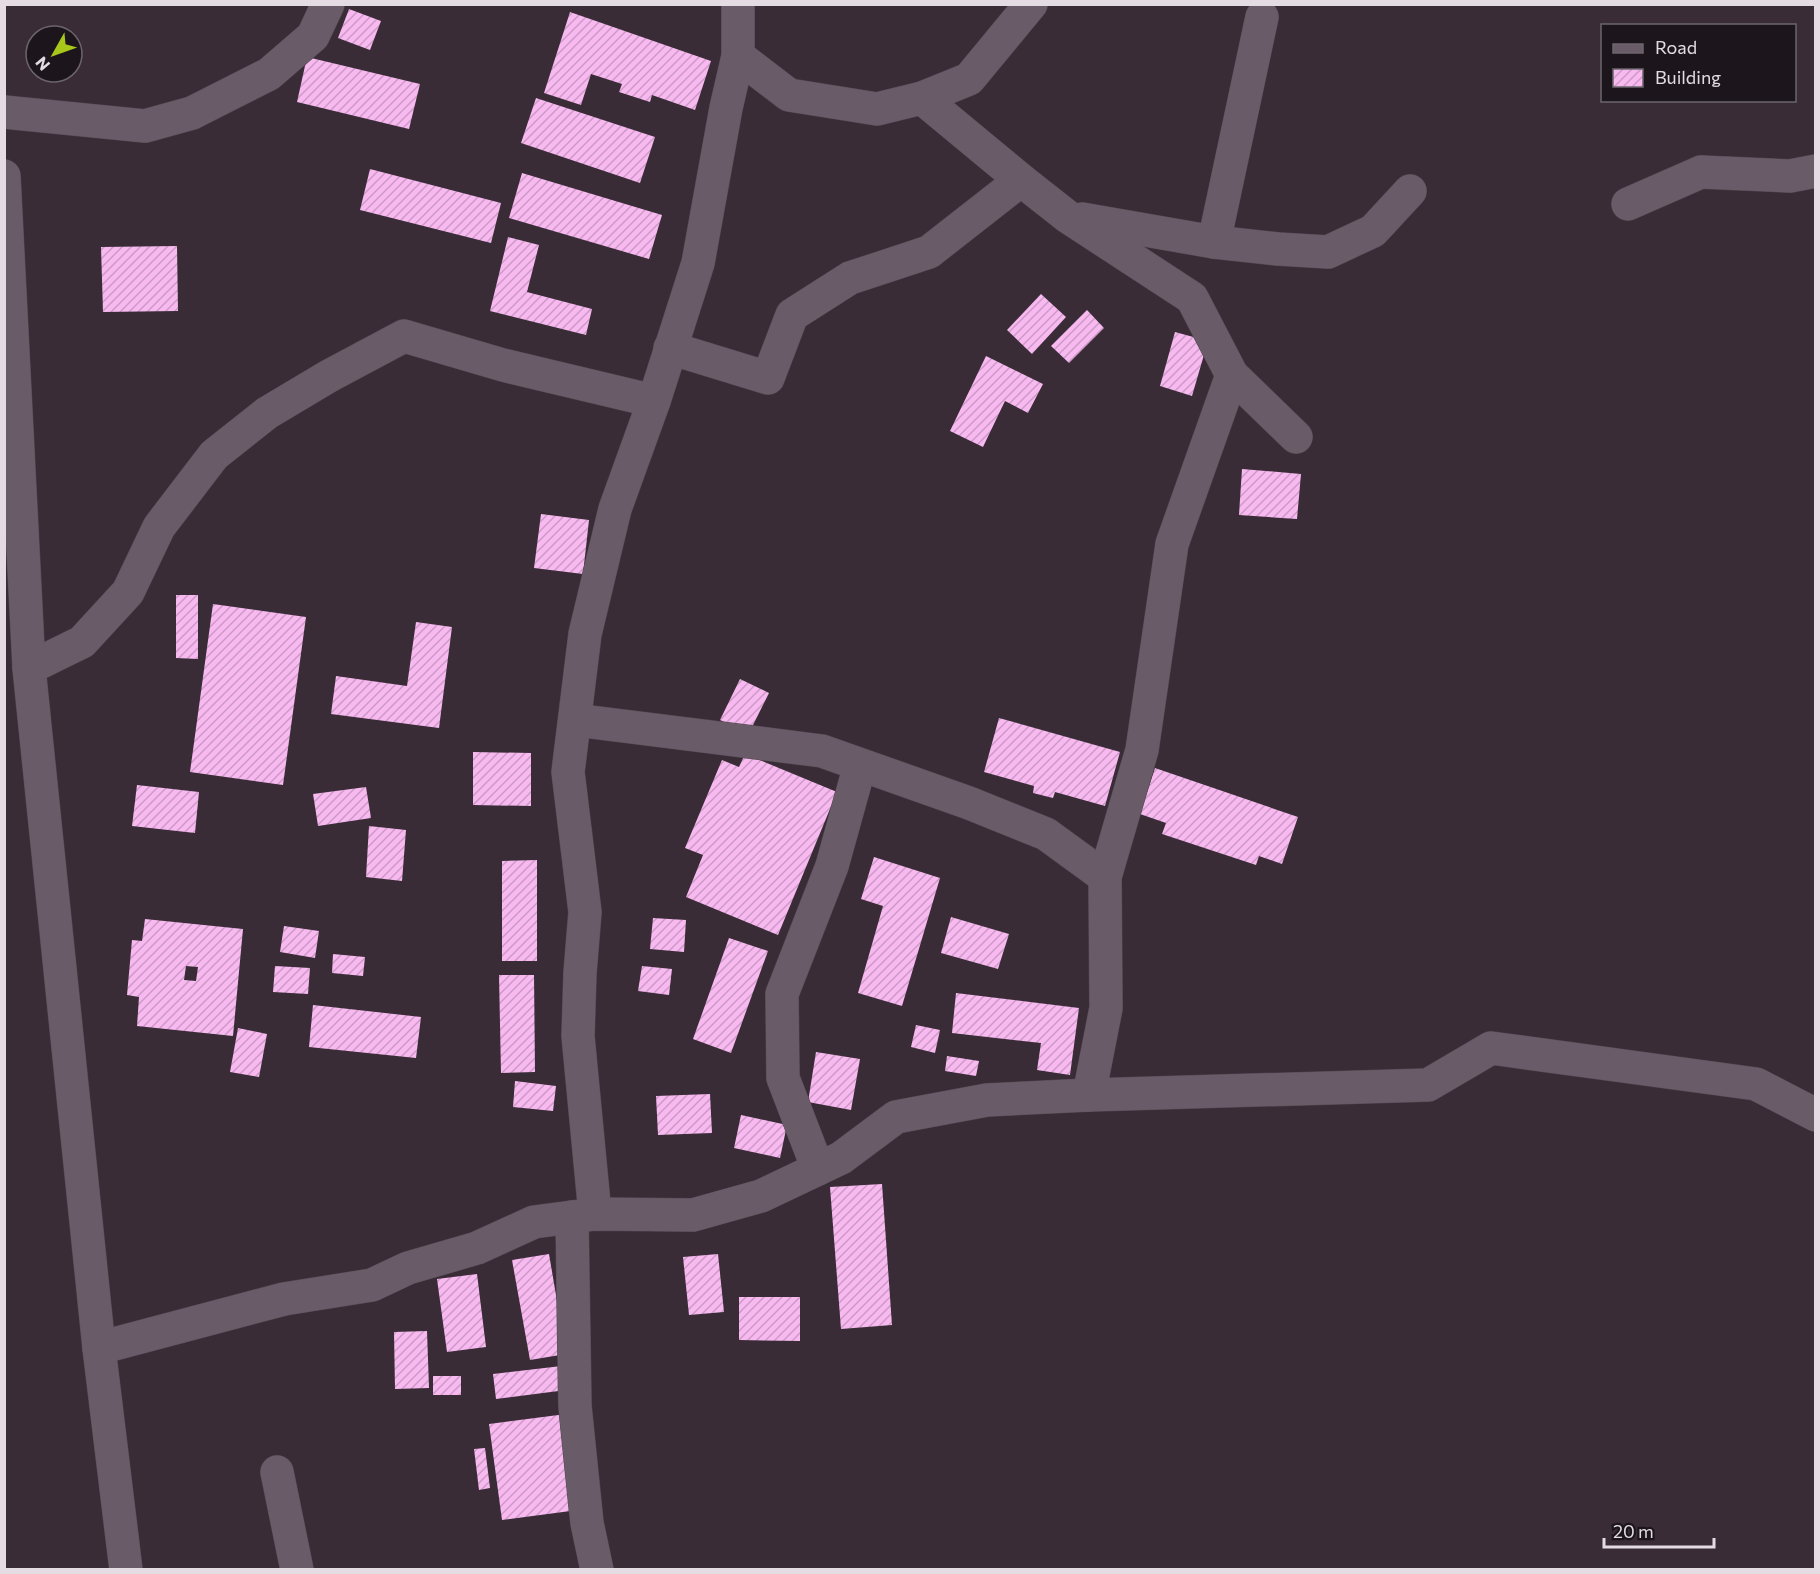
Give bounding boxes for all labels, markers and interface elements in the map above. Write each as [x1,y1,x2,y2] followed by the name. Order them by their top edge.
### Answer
[24,24,84,84] north arrow
[1601,24,1796,102] legend
[1655,36,1697,58] text: Road
[31,53,53,75] text: N
[1655,66,1721,88] text: Building
[1604,1511,1714,1549] scale bar
[1613,1520,1654,1542] text: 20 m

